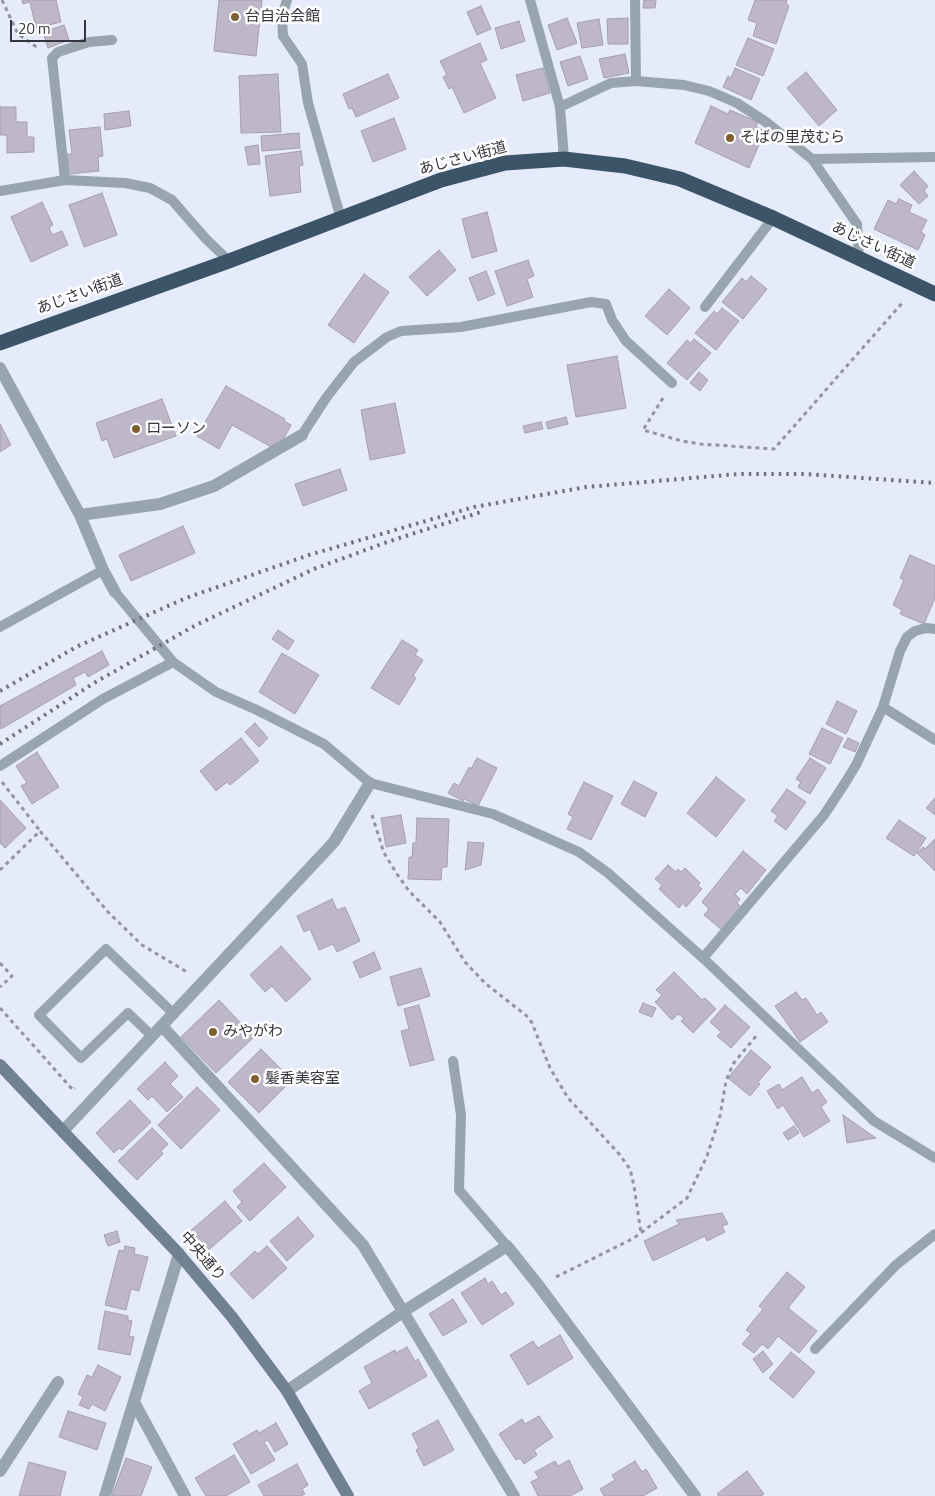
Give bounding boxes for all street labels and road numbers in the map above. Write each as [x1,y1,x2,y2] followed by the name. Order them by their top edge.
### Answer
[417,139,509,179] street label: あじさい街道
[828,219,918,273] street label: あじさい街道
[35,271,125,319] street label: あじさい街道
[176,1228,228,1286] street label: 中央通り

